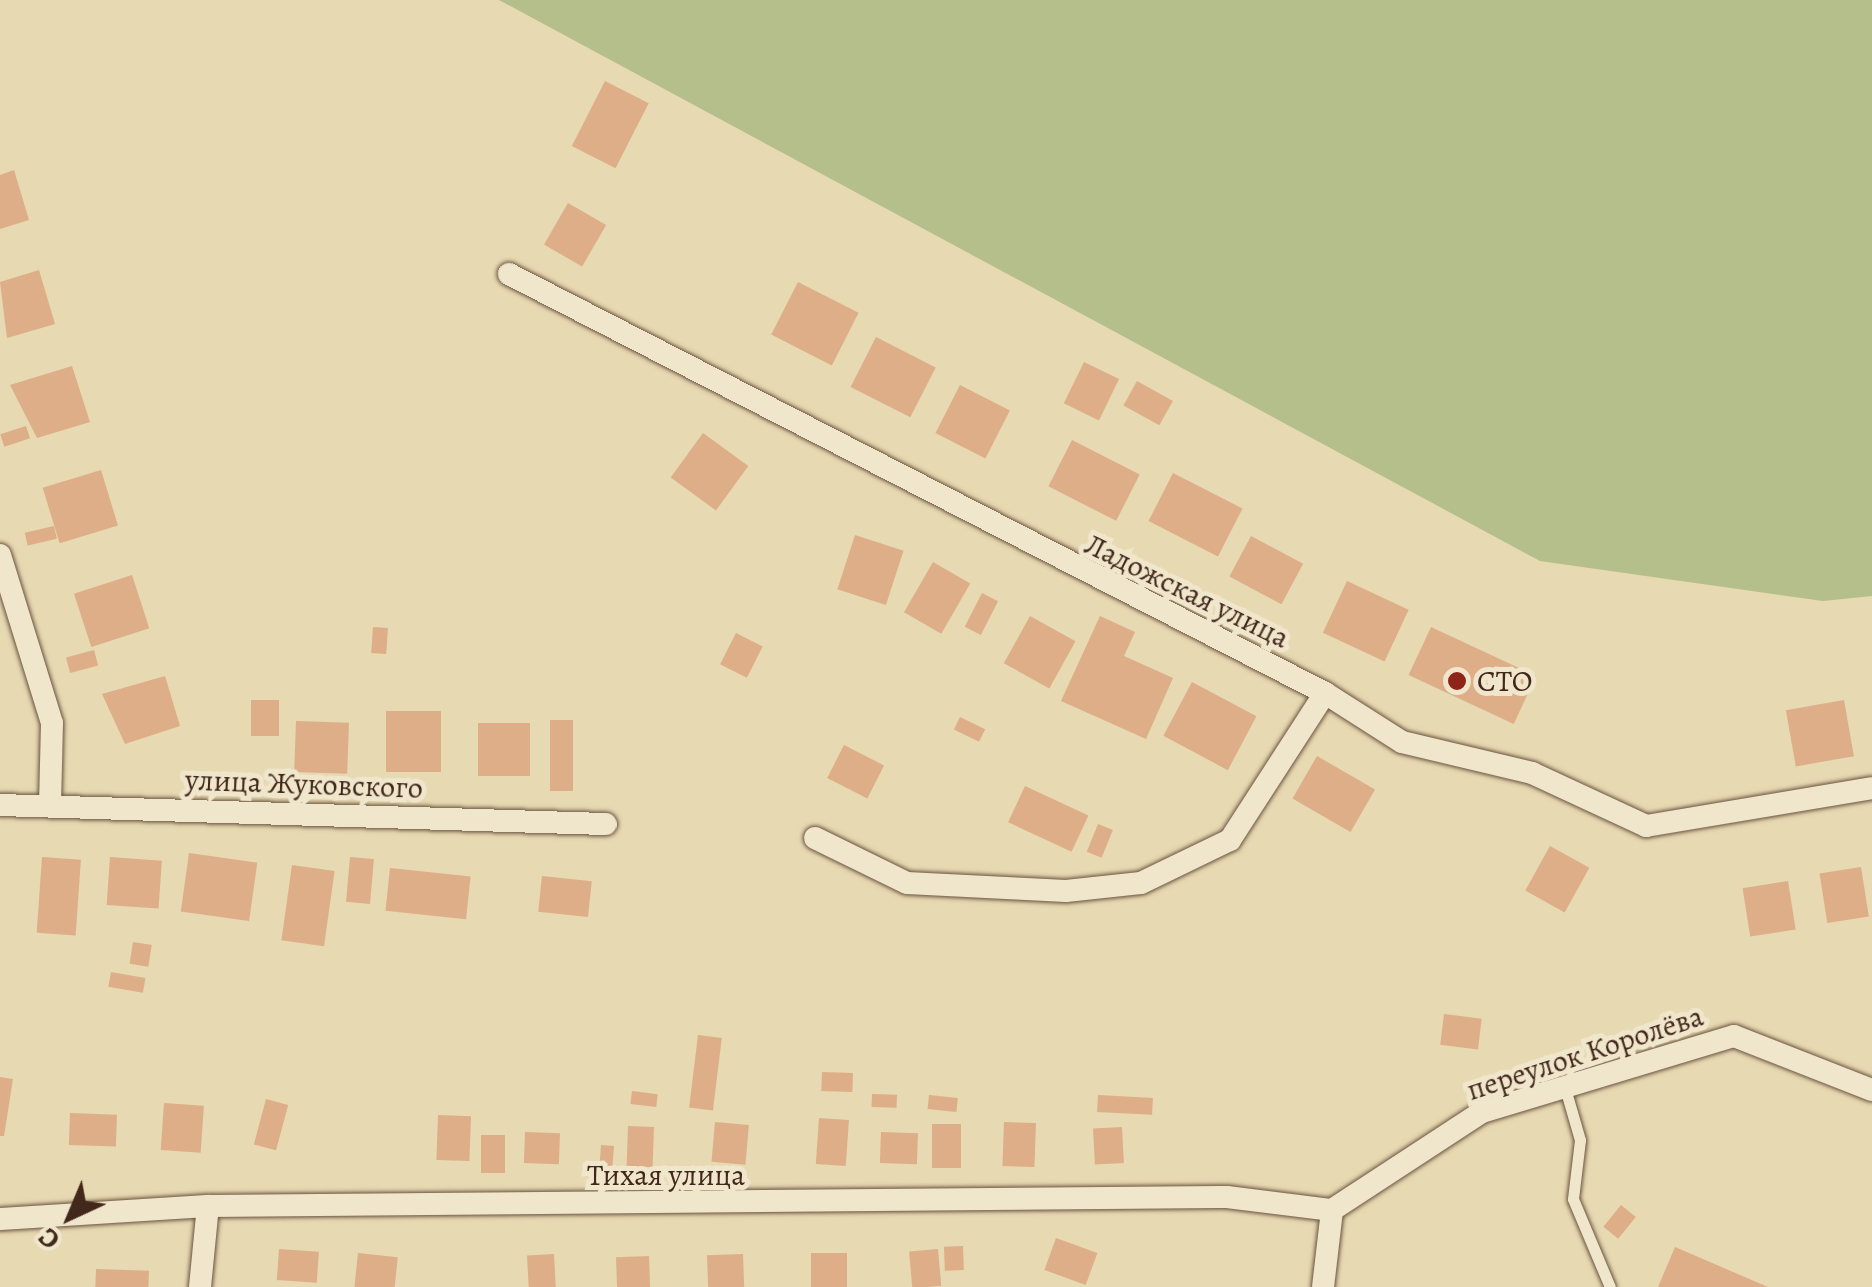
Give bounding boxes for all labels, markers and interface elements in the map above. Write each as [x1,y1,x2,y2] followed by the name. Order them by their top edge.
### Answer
[1079,526,1295,656] street label: Ладожская улица
[1477,663,1533,699] place label: СТО
[1446,670,1468,692] marker: СТО
[185,762,423,806] street label: улица Жуковского
[1462,998,1708,1108] street label: переулок Королёва
[587,1157,745,1193] street label: Тихая улица
[20,1167,120,1267] north arrow
[30,1219,69,1258] text: С

